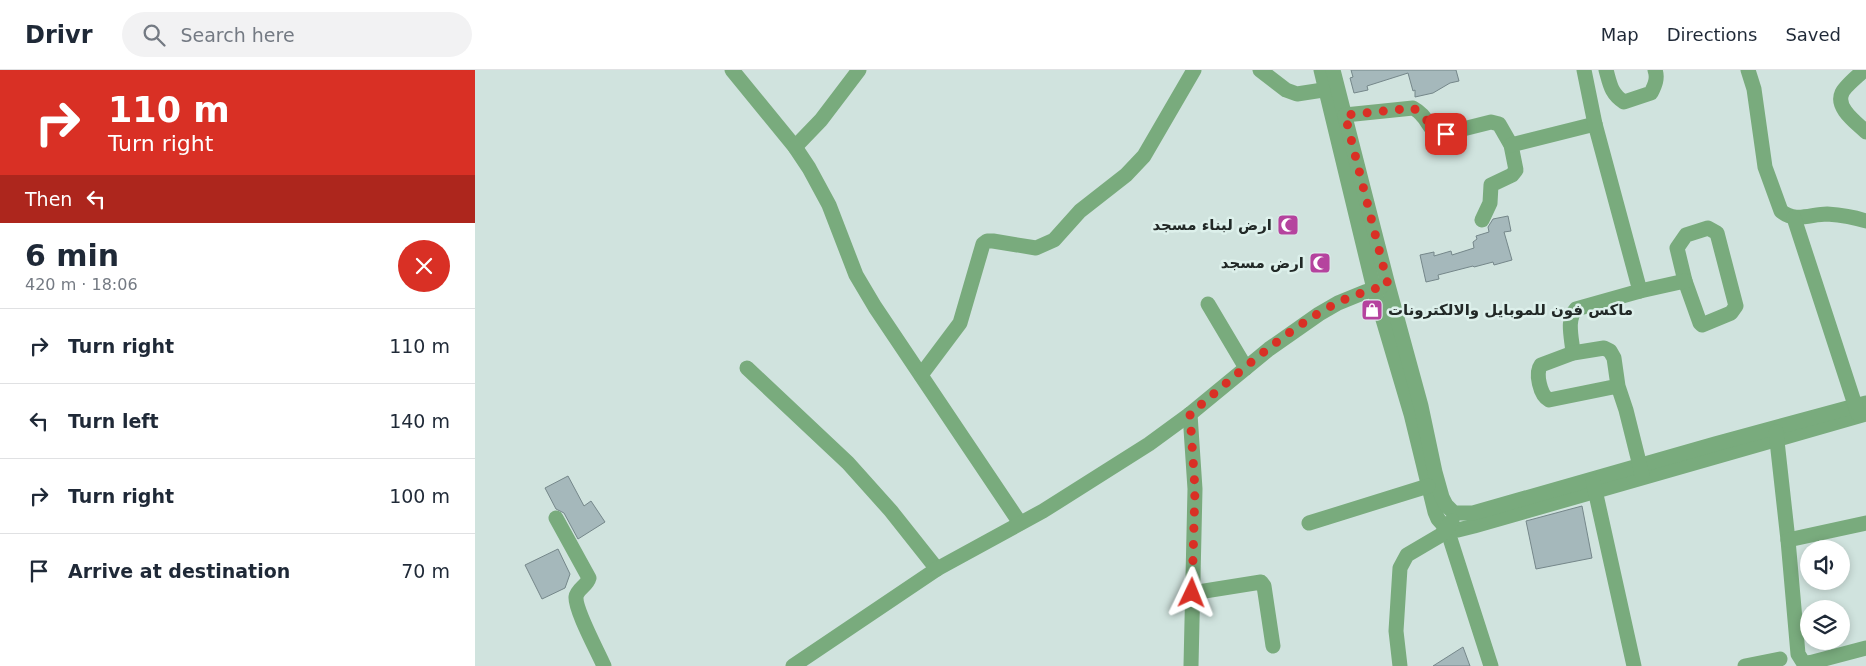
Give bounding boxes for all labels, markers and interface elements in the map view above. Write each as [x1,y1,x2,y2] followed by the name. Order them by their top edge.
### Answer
[122,12,472,57] search box
[25,21,92,49] text: Drivr
[140,21,168,49] icon: search
[180,24,295,46] text: Search here
[1601,24,1639,45] text: Map
[1667,24,1757,45] text: Directions
[1785,24,1841,45] text: Saved
[25,90,90,155] icon: right
[108,90,230,130] text: 110 m
[1425,113,1467,155] pin
[1432,120,1460,148] icon: arrive
[108,131,213,156] text: Turn right
[82,185,110,213] icon: left
[25,188,72,210] text: Then
[1276,213,1300,237] mosque icon: ارض لبناء مسجد
[1152,216,1272,234] place label: ارض لبناء مسجد
[25,238,119,273] text: 6 min
[398,240,450,292] button: close
[1308,251,1332,275] mosque icon: ارض مسجد
[1221,254,1304,272] place label: ارض مسجد
[25,275,138,294] text: 420 m · 18:06
[1360,298,1384,322] shop icon: ماكس فون للموبايل والالكترونات
[1388,301,1633,319] place label: ماكس فون للموبايل والالكترونات
[25,332,53,360] icon: right
[68,335,174,357] text: Turn right
[389,335,450,357] text: 110 m
[25,407,53,435] icon: left
[68,410,159,432] text: Turn left
[389,410,450,432] text: 140 m
[25,482,53,510] icon: right
[68,485,174,507] text: Turn right
[389,485,450,507] text: 100 m
[1800,540,1850,650] map controls
[1800,540,1850,590] button: sound
[25,557,53,585] icon: arrive
[68,560,290,582] text: Arrive at destination
[401,560,450,582] text: 70 m
[1165,566,1217,618] position arrow
[1800,600,1850,650] button: layers

